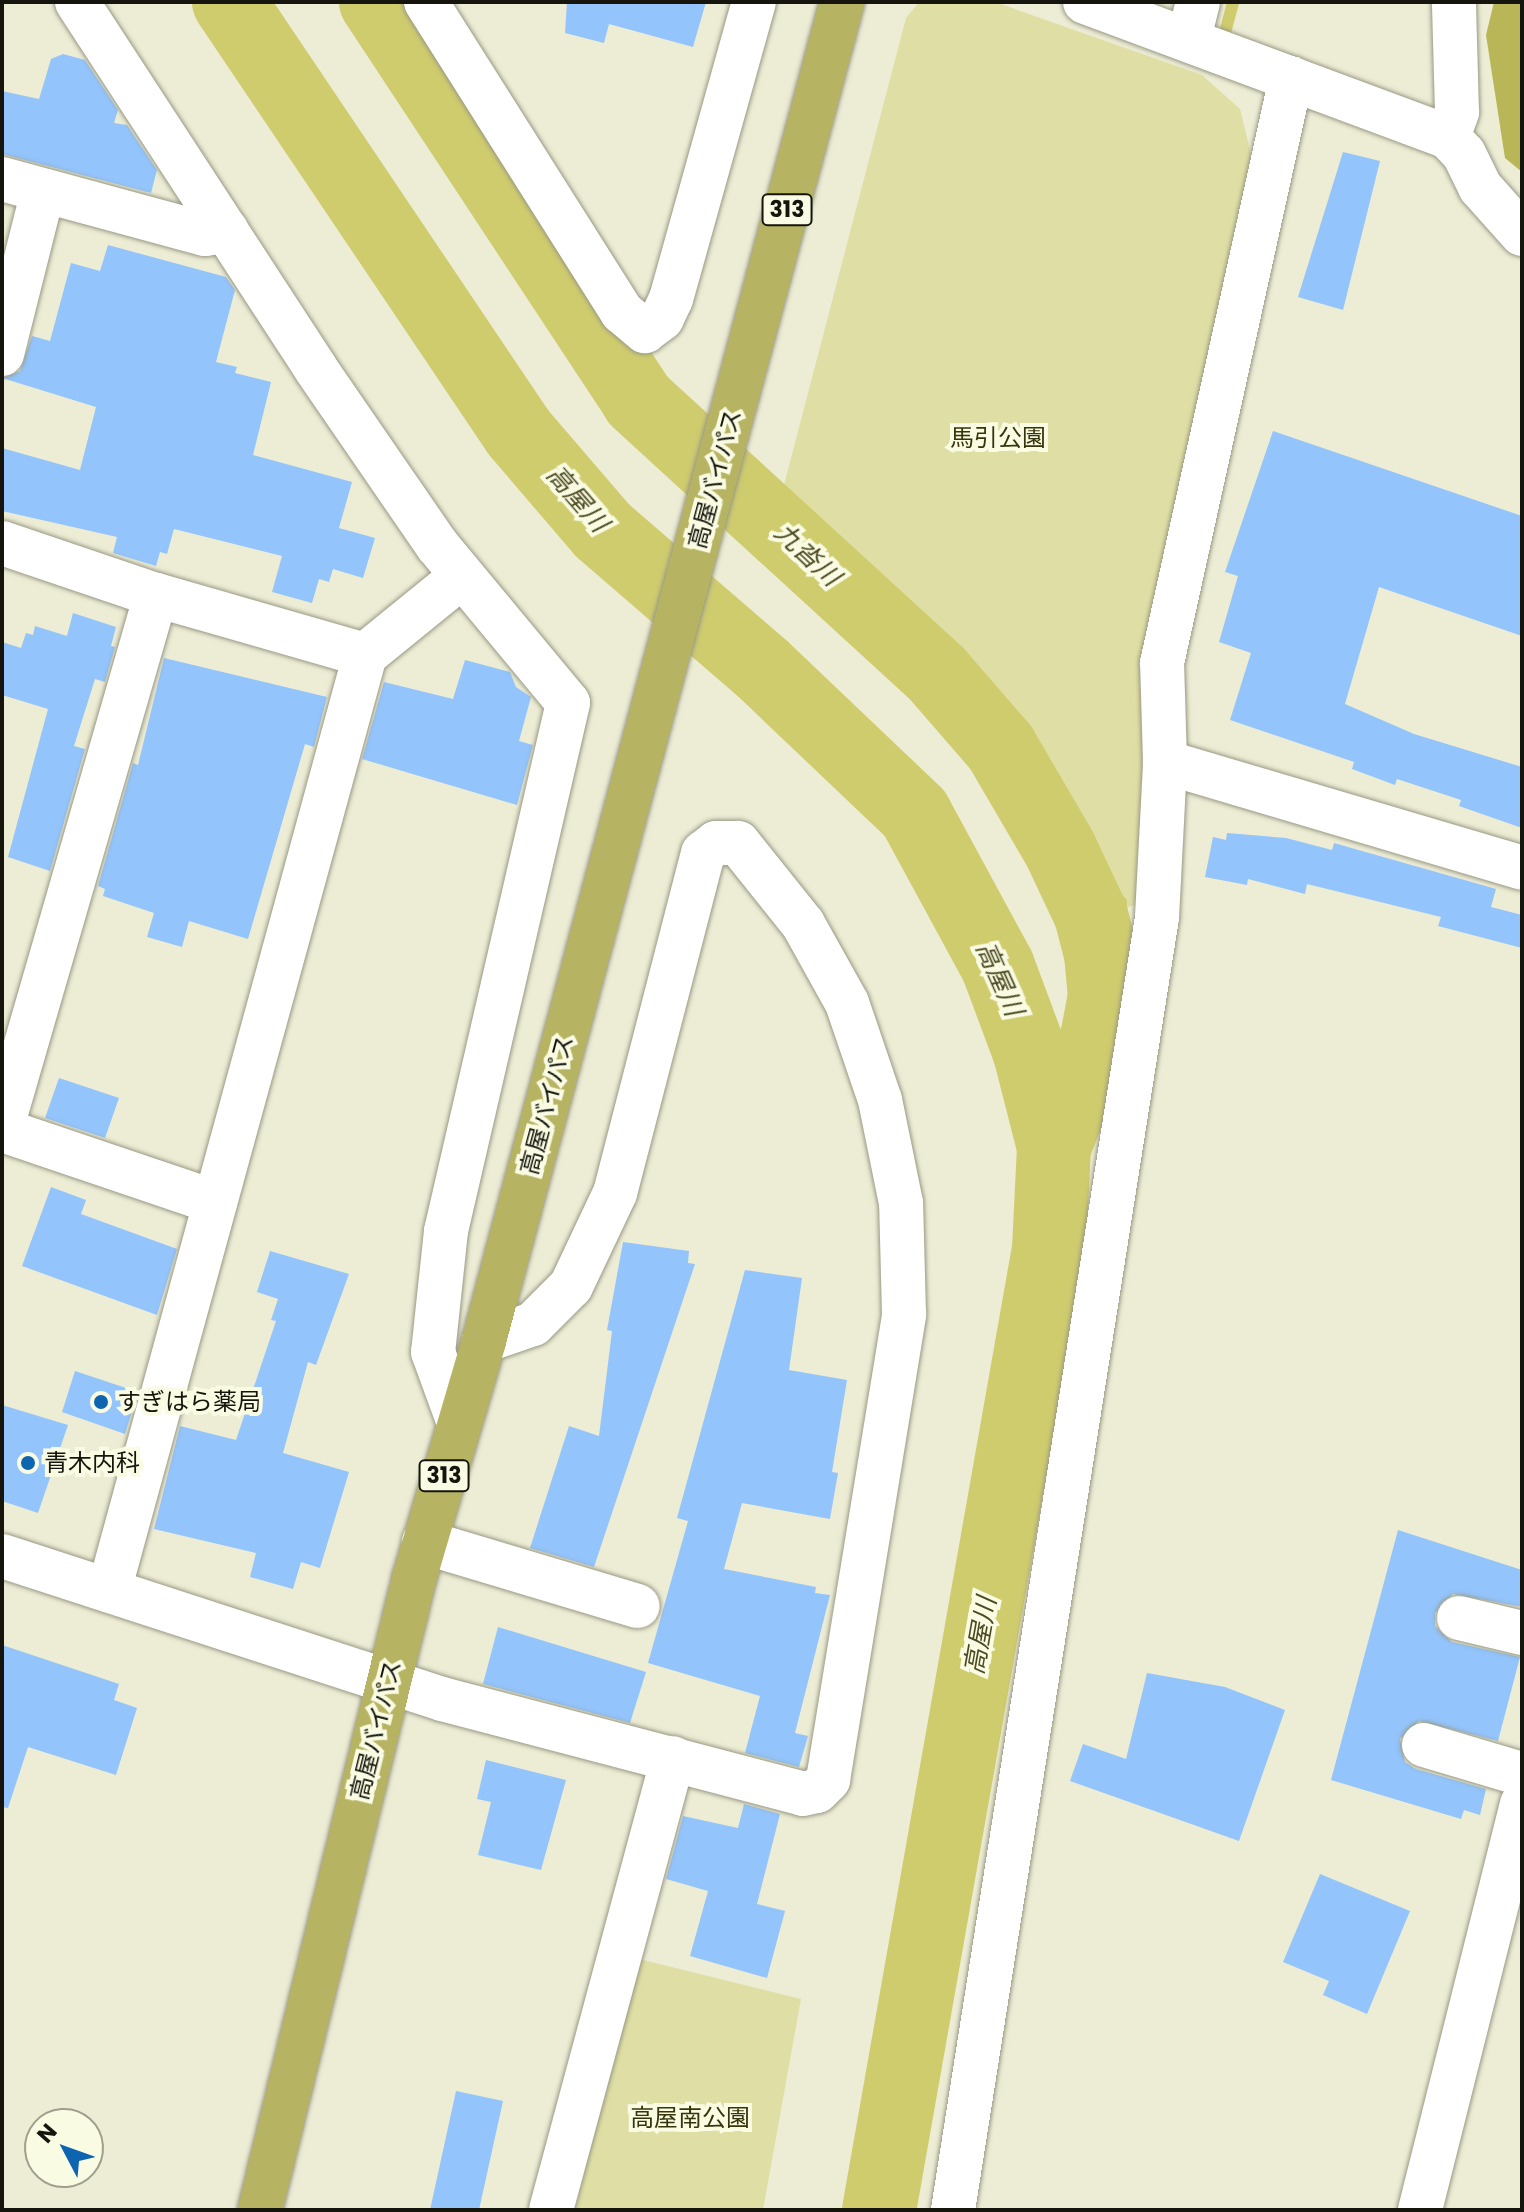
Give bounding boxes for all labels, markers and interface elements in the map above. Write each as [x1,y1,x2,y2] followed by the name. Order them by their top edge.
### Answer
[761,192,813,228] road number: 313
[682,406,748,552] street label: 高屋バイパス
[950,424,1046,452] park label: 馬引公園
[540,459,614,539] water label: 高屋川
[768,517,846,593] water label: 九沓川
[969,937,1029,1021] water label: 高屋川
[514,1032,580,1178] street label: 高屋バイパス
[117,1388,261,1416] place label: すぎはら薬局
[92,1393,110,1411] marker: すぎはら薬局
[44,1449,140,1477] place label: 青木内科
[19,1454,37,1472] marker: 青木内科
[418,1458,470,1494] road number: 313
[959,1595,1003,1677] water label: 高屋川
[345,1657,407,1803] street label: 高屋バイパス
[630,2104,750,2132] park label: 高屋南公園
[24,2108,104,2188] north arrow
[30,2117,64,2150] text: N

